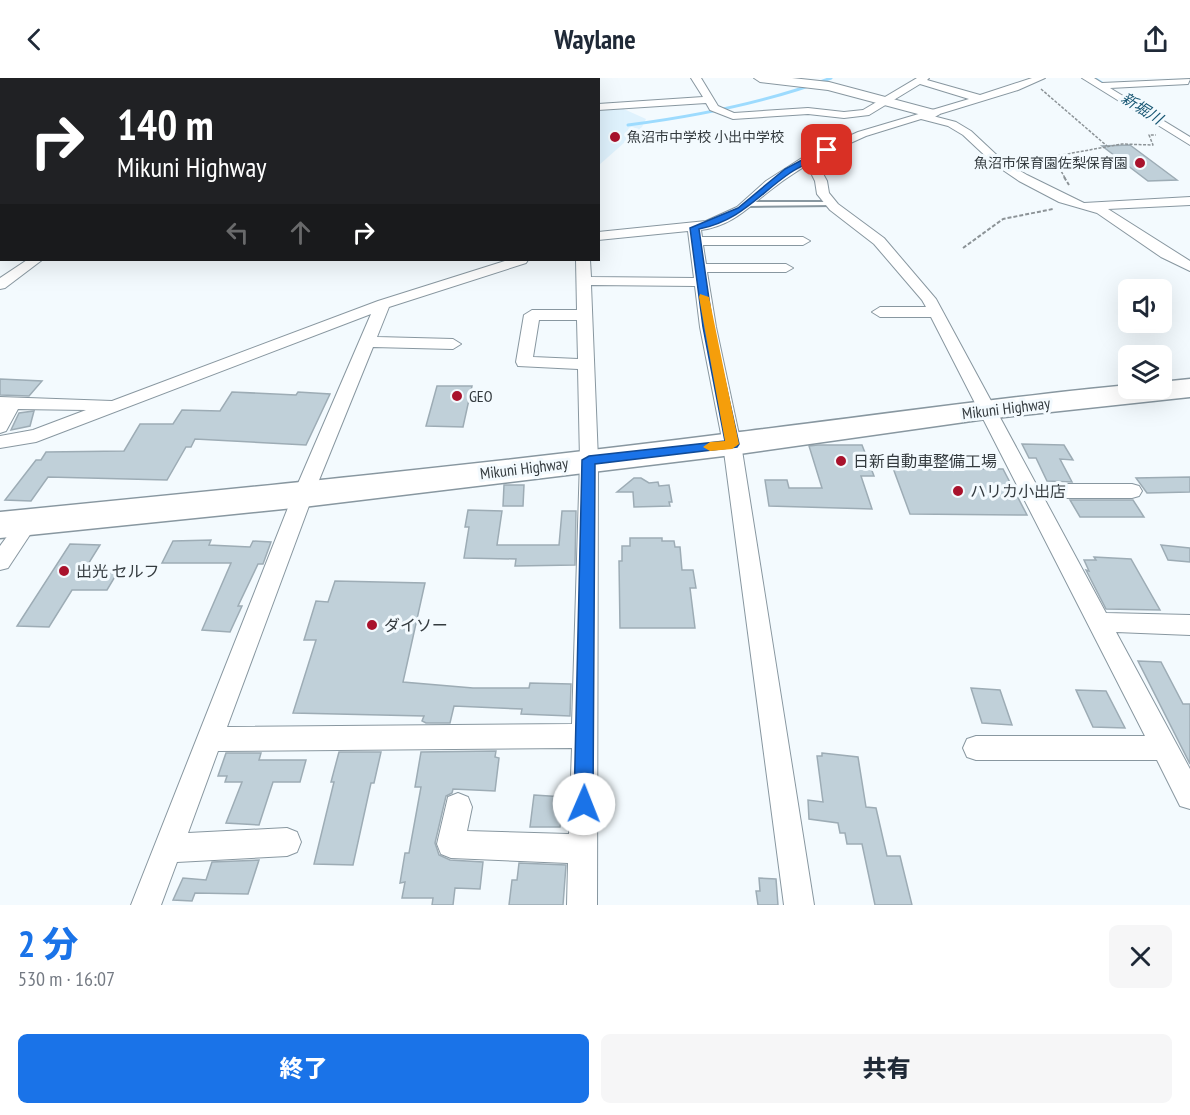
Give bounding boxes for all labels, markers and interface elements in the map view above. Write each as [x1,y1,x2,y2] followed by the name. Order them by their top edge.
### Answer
[554,22,636,56] text: Waylane
[18,23,51,56] icon: back
[1139,23,1172,56] icon: share
[1118,88,1168,129] water label: 新堀川
[117,97,214,152] text: 140 m
[18,102,96,180] icon: right
[801,124,852,175] pin
[627,128,784,146] place label: 魚沼市中学校 小出中学校
[608,130,622,144] marker: 魚沼市中学校 小出中学校
[810,133,843,166] icon: arrive
[117,150,266,184] text: Mikuni Highway
[974,154,1128,172] place label: 魚沼市保育園佐梨保育園
[1133,156,1147,170] marker: 魚沼市保育園佐梨保育園
[221,216,254,249] icon: left
[284,216,317,249] icon: ahead
[347,216,380,249] icon: right
[1118,279,1172,399] map controls
[1118,279,1172,333] button: sound
[1118,345,1172,399] button: layers
[469,386,493,406] place label: GEO
[450,389,464,403] marker: GEO
[961,393,1051,423] street label: Mikuni Highway
[853,451,997,471] place label: 日新自動車整備工場
[479,453,569,483] street label: Mikuni Highway
[834,454,848,468] marker: 日新自動車整備工場
[970,481,1066,501] place label: ハリカ小出店
[951,484,965,498] marker: ハリカ小出店
[76,561,159,581] place label: 出光 セルフ
[57,564,71,578] marker: 出光 セルフ
[384,615,448,635] place label: ダイソー
[365,618,379,632] marker: ダイソー
[552,772,616,836] position arrow
[18,920,79,967] text: 2 分
[1109,925,1172,988] button: close
[18,966,115,992] text: 530 m · 16:07
[18,1034,589,1103] button: 終了
[601,1034,1172,1103] button: 共有

